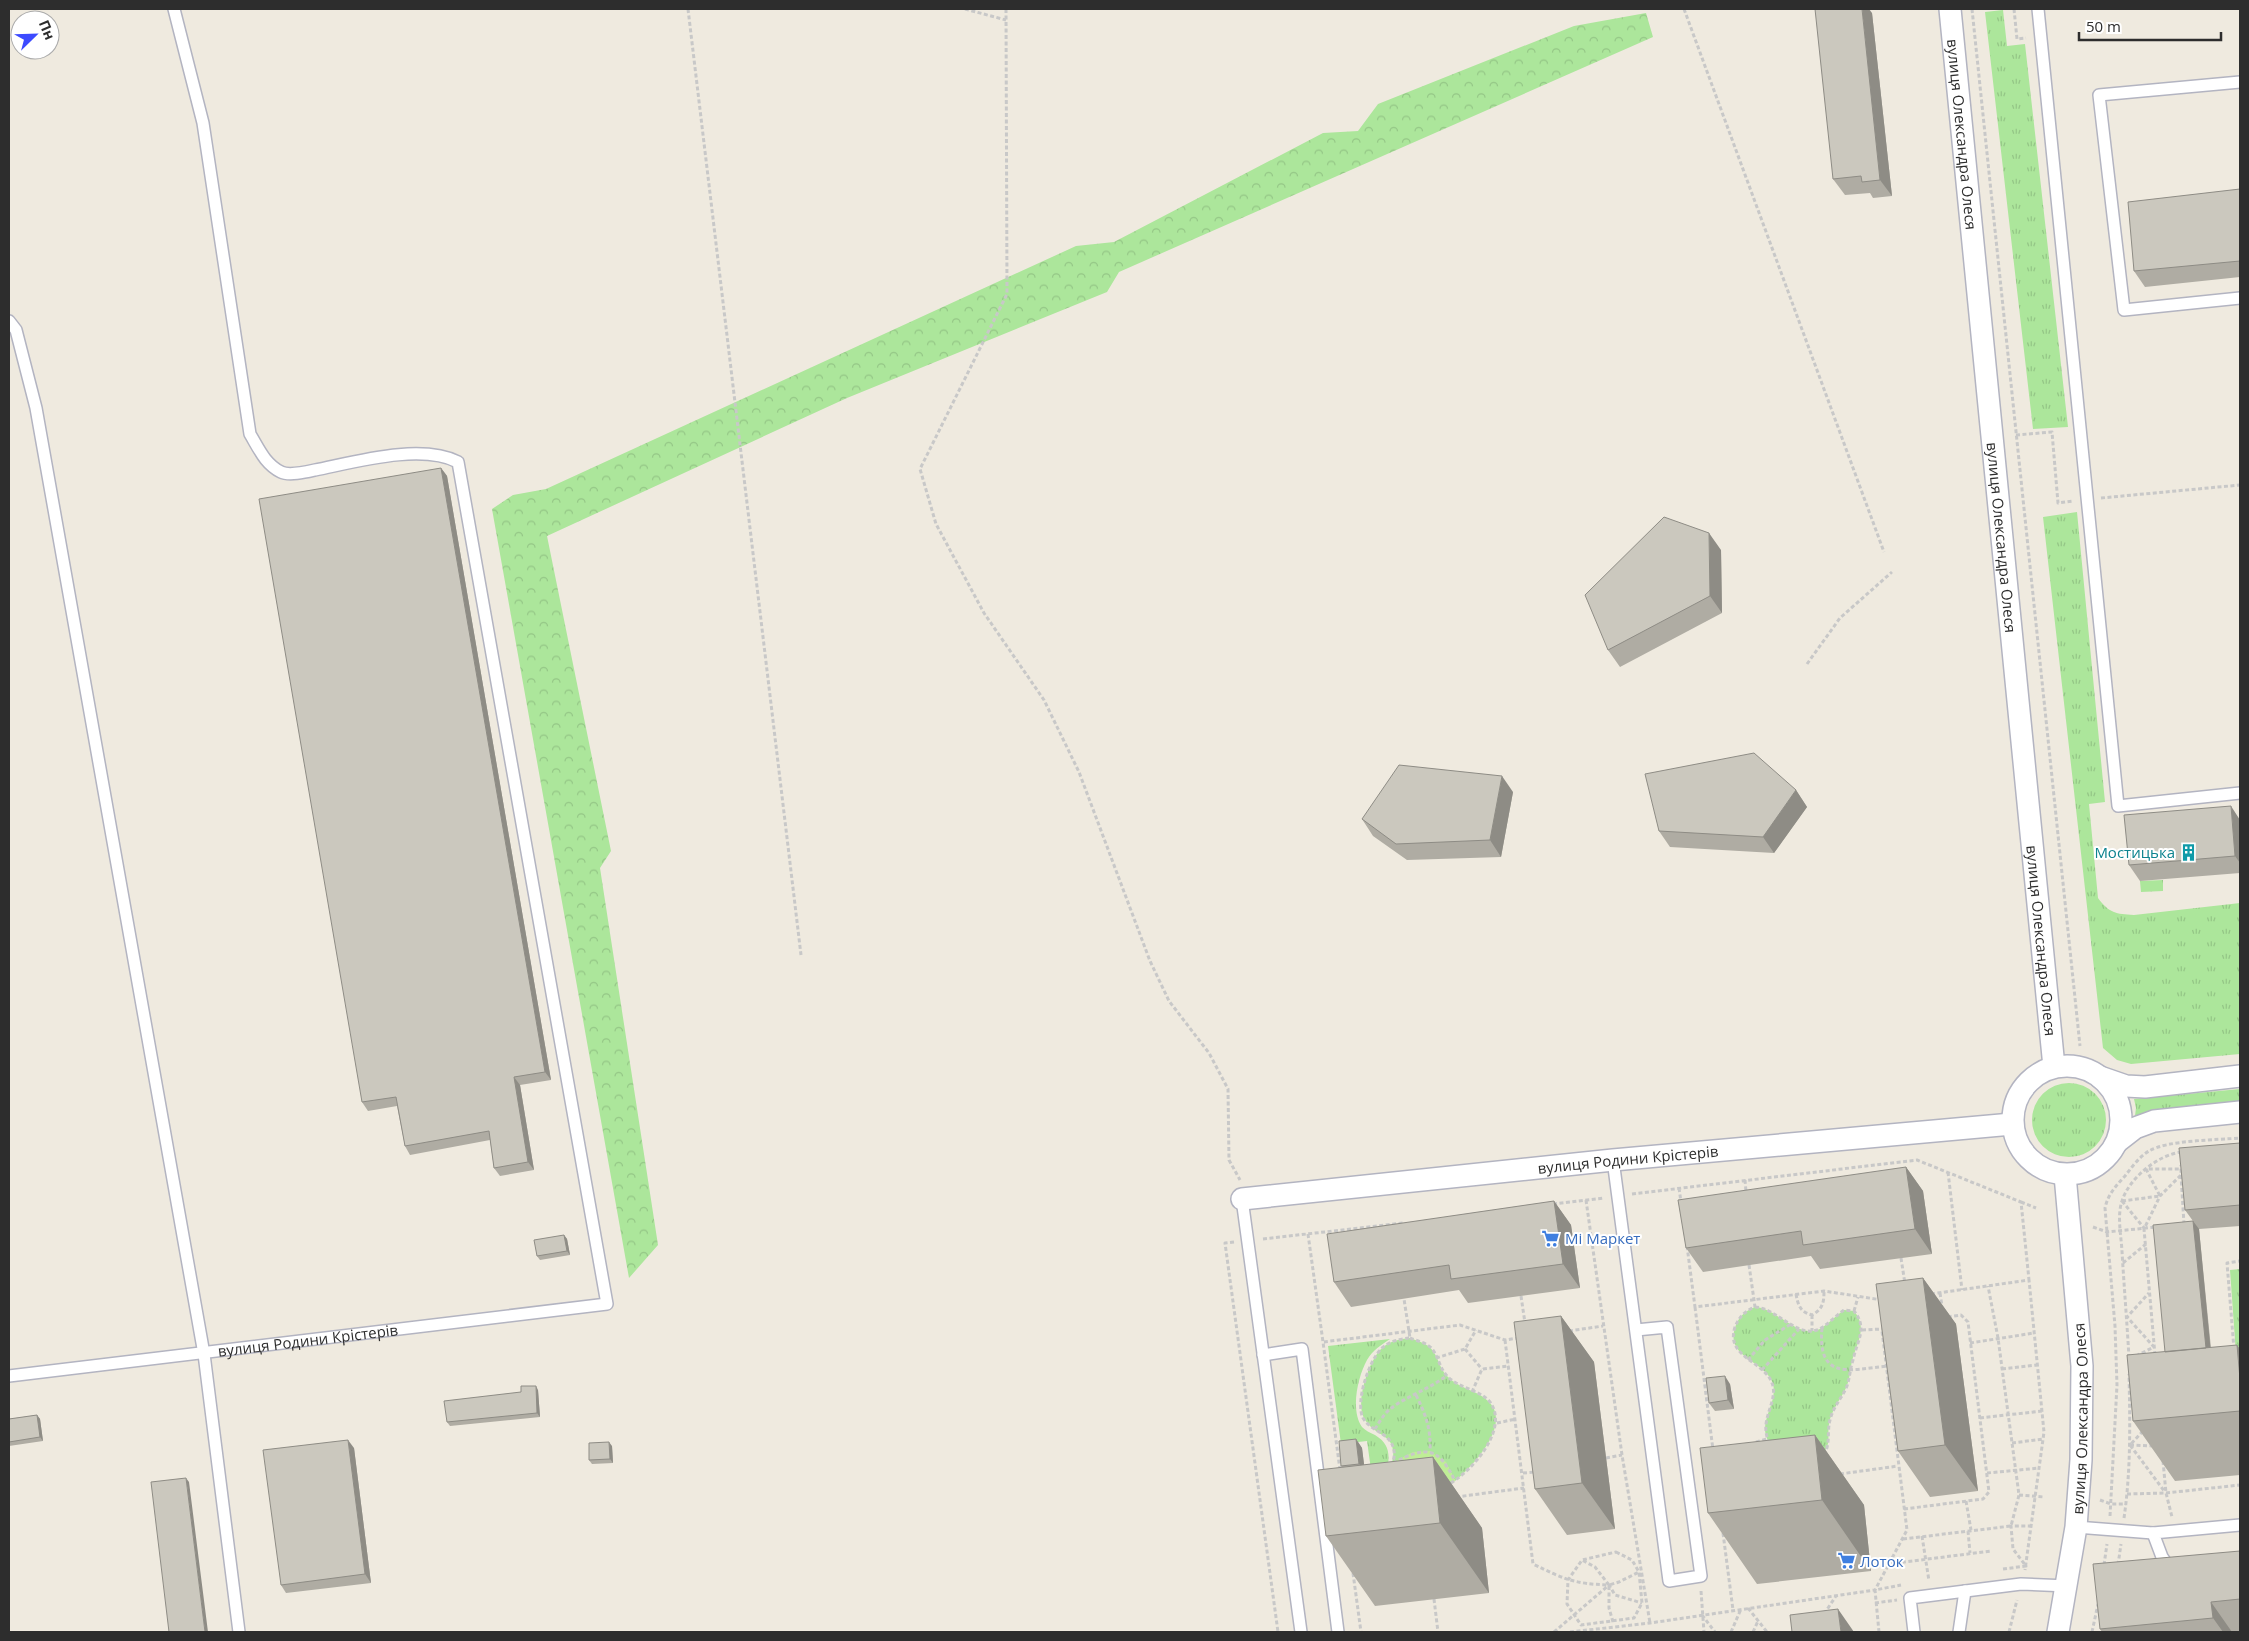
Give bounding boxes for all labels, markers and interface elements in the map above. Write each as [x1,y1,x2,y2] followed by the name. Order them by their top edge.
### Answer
[10,10,60,60] north arrow
[2079,10,2222,42] scale bar
[2086,16,2121,36] text: 50 m
[35,17,60,43] text: Пн
[1943,38,1982,231] street label: вулиця Олександра Олеся
[1983,441,2021,634] street label: вулиця Олександра Олеся
[2094,842,2175,862] place label: Мостицька
[2179,842,2199,862] building icon: Мостицька
[2022,844,2061,1037] street label: вулиця Олександра Олеся
[1537,1141,1719,1178] street label: вулиця Родини Крістерів
[1541,1228,1561,1248] supermarket icon: Мі Маркет
[1565,1228,1640,1248] place label: Мі Маркет
[217,1319,399,1361] street label: вулиця Родини Крістерів
[2067,1322,2092,1515] street label: вулиця Олександра Олеся
[1836,1551,1856,1571] supermarket icon: Лоток
[1860,1551,1904,1571] place label: Лоток

